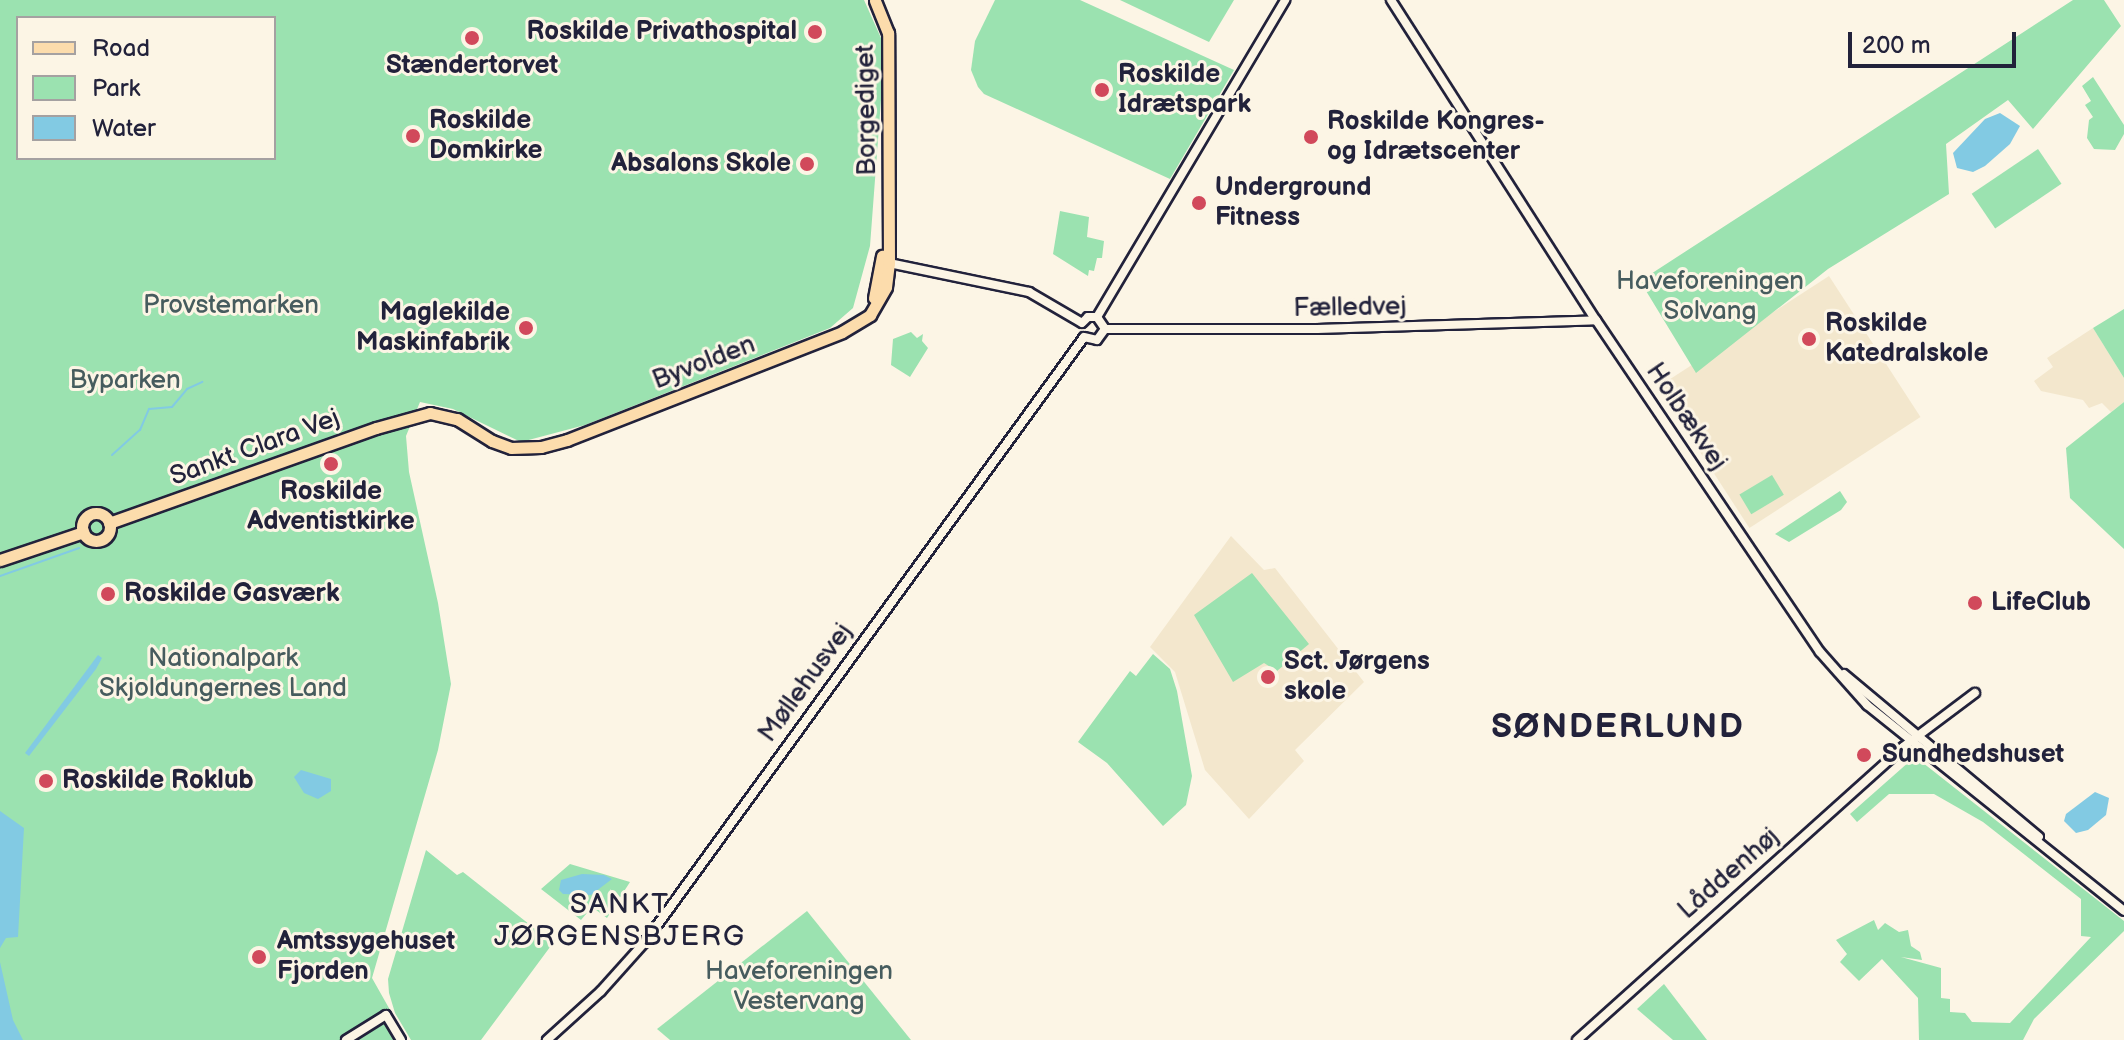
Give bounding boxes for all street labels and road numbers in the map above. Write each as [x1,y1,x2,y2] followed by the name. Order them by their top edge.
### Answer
[850,44,884,176] street label: Borgediget
[1293,291,1407,325] street label: Fælledvej
[648,329,760,397] street label: Byvolden
[1639,357,1733,477] street label: Holbækvej
[166,403,344,493] street label: Sankt Clara Vej
[752,617,860,749] street label: Møllehusvej
[1672,822,1786,926] street label: Låddenhøj

